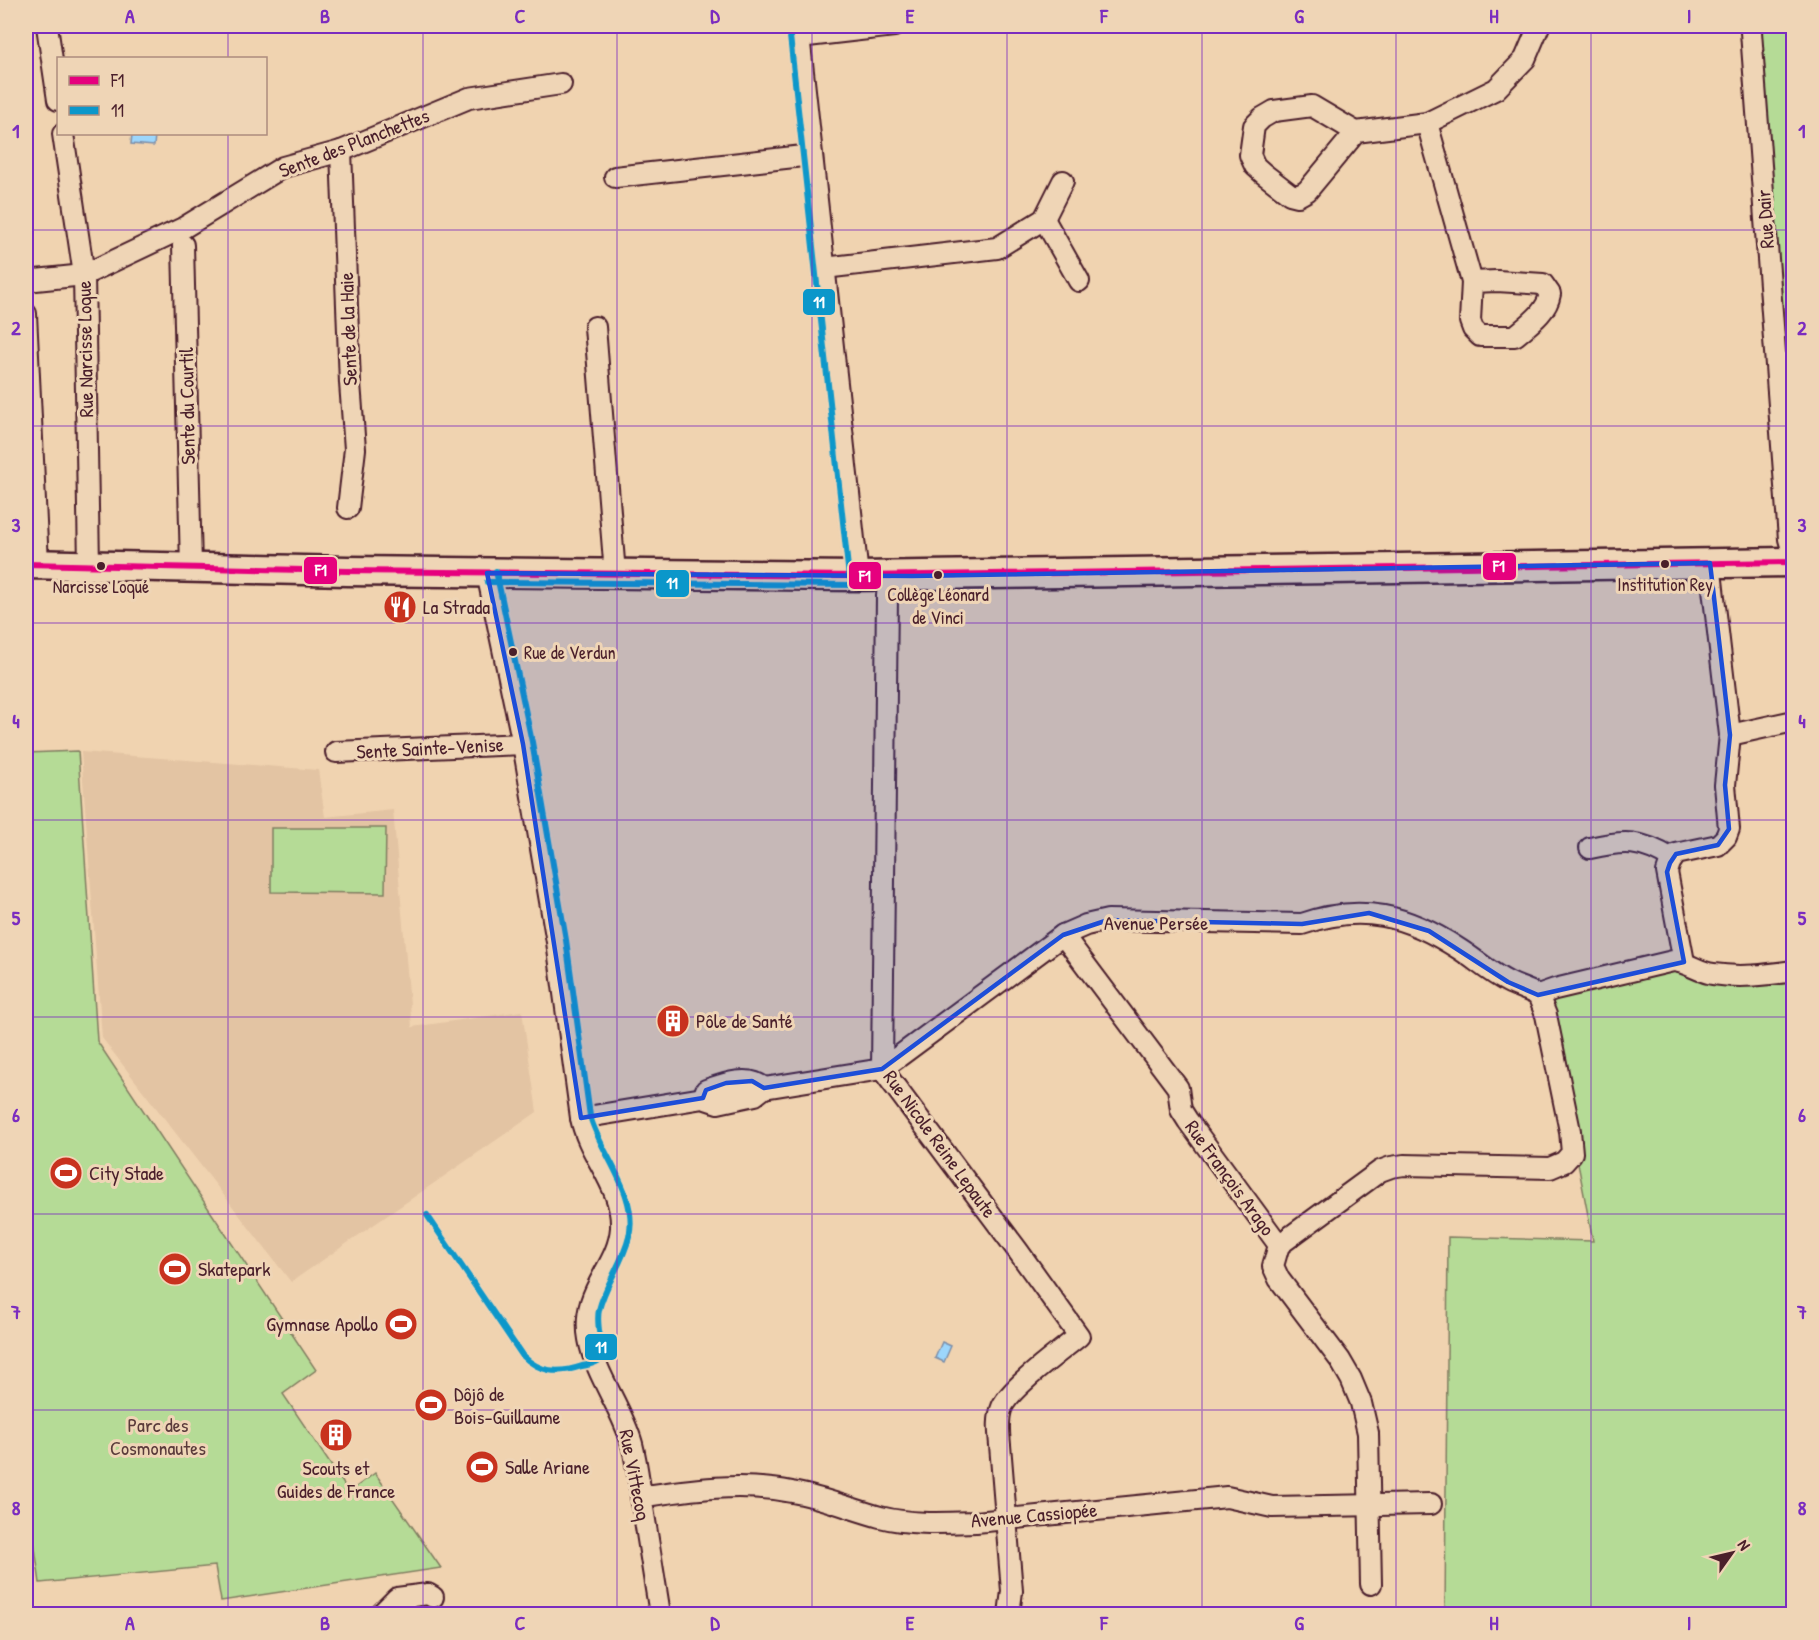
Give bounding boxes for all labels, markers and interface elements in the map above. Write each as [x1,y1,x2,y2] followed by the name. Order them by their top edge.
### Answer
[125,2,135,29] text: A
[320,2,330,29] text: B
[515,2,526,29] text: C
[710,2,720,29] text: D
[906,2,915,29] text: E
[1099,2,1109,29] text: F
[1294,2,1304,29] text: G
[1489,2,1499,29] text: H
[1687,2,1691,29] text: I
[57,57,267,135] legend
[110,68,124,93] text: F1
[111,98,124,123] text: 11
[275,101,433,184] street label: Sente des Planchettes
[12,117,20,144] text: 1
[1798,117,1806,144] text: 1
[1749,188,1780,249] street label: Rue Dair
[332,272,363,386] street label: Sente de la Haie
[70,280,99,418] street label: Rue Narcisse Loque
[802,288,836,316] line badge: 11
[813,291,825,313] text: 11
[11,314,21,341] text: 2
[1797,314,1807,341] text: 2
[172,346,201,465] street label: Sente du Courtil
[12,511,21,538] text: 3
[1798,511,1807,538] text: 3
[1482,552,1517,581] line badge: F1
[1492,555,1505,577] text: F1
[303,556,338,585] line badge: F1
[1659,558,1671,570] marker: Institution Rey
[314,559,327,581] text: F1
[95,560,107,572] marker: Narcisse Loqué
[848,561,882,590] line badge: F1
[858,565,871,587] text: F1
[655,569,690,598] line badge: 11
[932,569,944,581] marker: Collège Léonard de Vinci
[666,572,678,594] text: 11
[1617,572,1713,597] place label: Institution Rey
[53,574,149,599] place label: Narcisse Loqué
[887,582,989,630] place label: Collège Léonard de Vinci
[382,589,418,625] restaurant icon: La Strada
[423,593,490,620] place label: La Strada
[524,640,616,665] place label: Rue de Verdun
[507,646,519,658] marker: Rue de Verdun
[12,707,20,734] text: 4
[1798,707,1806,734] text: 4
[356,730,504,765] street label: Sente Sainte-Venise
[12,904,21,931] text: 5
[1798,904,1807,931] text: 5
[1104,909,1208,936] street label: Avenue Persée
[655,1003,691,1039] building icon: Pôle de Santé
[696,1007,793,1034] place label: Pôle de Santé
[878,1064,1003,1223] street label: Rue Nicole Reine Lepaute
[12,1101,20,1128] text: 6
[1798,1101,1806,1128] text: 6
[1179,1115,1281,1241] street label: Rue François Arago
[48,1155,84,1191] sports icon: City Stade
[89,1159,164,1186] place label: City Stade
[157,1251,193,1287] sports icon: Skatepark
[198,1255,271,1282] place label: Skatepark
[10,1298,21,1325] text: 7
[1796,1298,1807,1325] text: 7
[383,1306,419,1342] sports icon: Gymnase Apollo
[266,1310,378,1337] place label: Gymnase Apollo
[584,1333,618,1361] line badge: 11
[595,1336,607,1358] text: 11
[454,1380,561,1430] place label: Dôjô de Bois-Guillaume
[413,1387,449,1423] sports icon: Dôjô de Bois-Guillaume
[110,1411,206,1461] park label: Parc des Cosmonautes
[318,1417,354,1453] building icon: Scouts et Guides de France
[613,1427,658,1523] street label: Rue Vittecoq
[464,1449,500,1485] sports icon: Salle Ariane
[505,1453,590,1480] place label: Salle Ariane
[277,1454,395,1504] place label: Scouts et Guides de France
[12,1494,21,1521] text: 8
[1798,1494,1807,1521] text: 8
[970,1496,1098,1533] street label: Avenue Cassiopée
[1702,1523,1762,1583] north arrow
[1733,1535,1756,1555] text: N
[125,1609,135,1636] text: A
[320,1609,330,1636] text: B
[515,1609,526,1636] text: C
[710,1609,720,1636] text: D
[906,1609,915,1636] text: E
[1099,1609,1109,1636] text: F
[1294,1609,1304,1636] text: G
[1489,1609,1499,1636] text: H
[1687,1609,1691,1636] text: I

